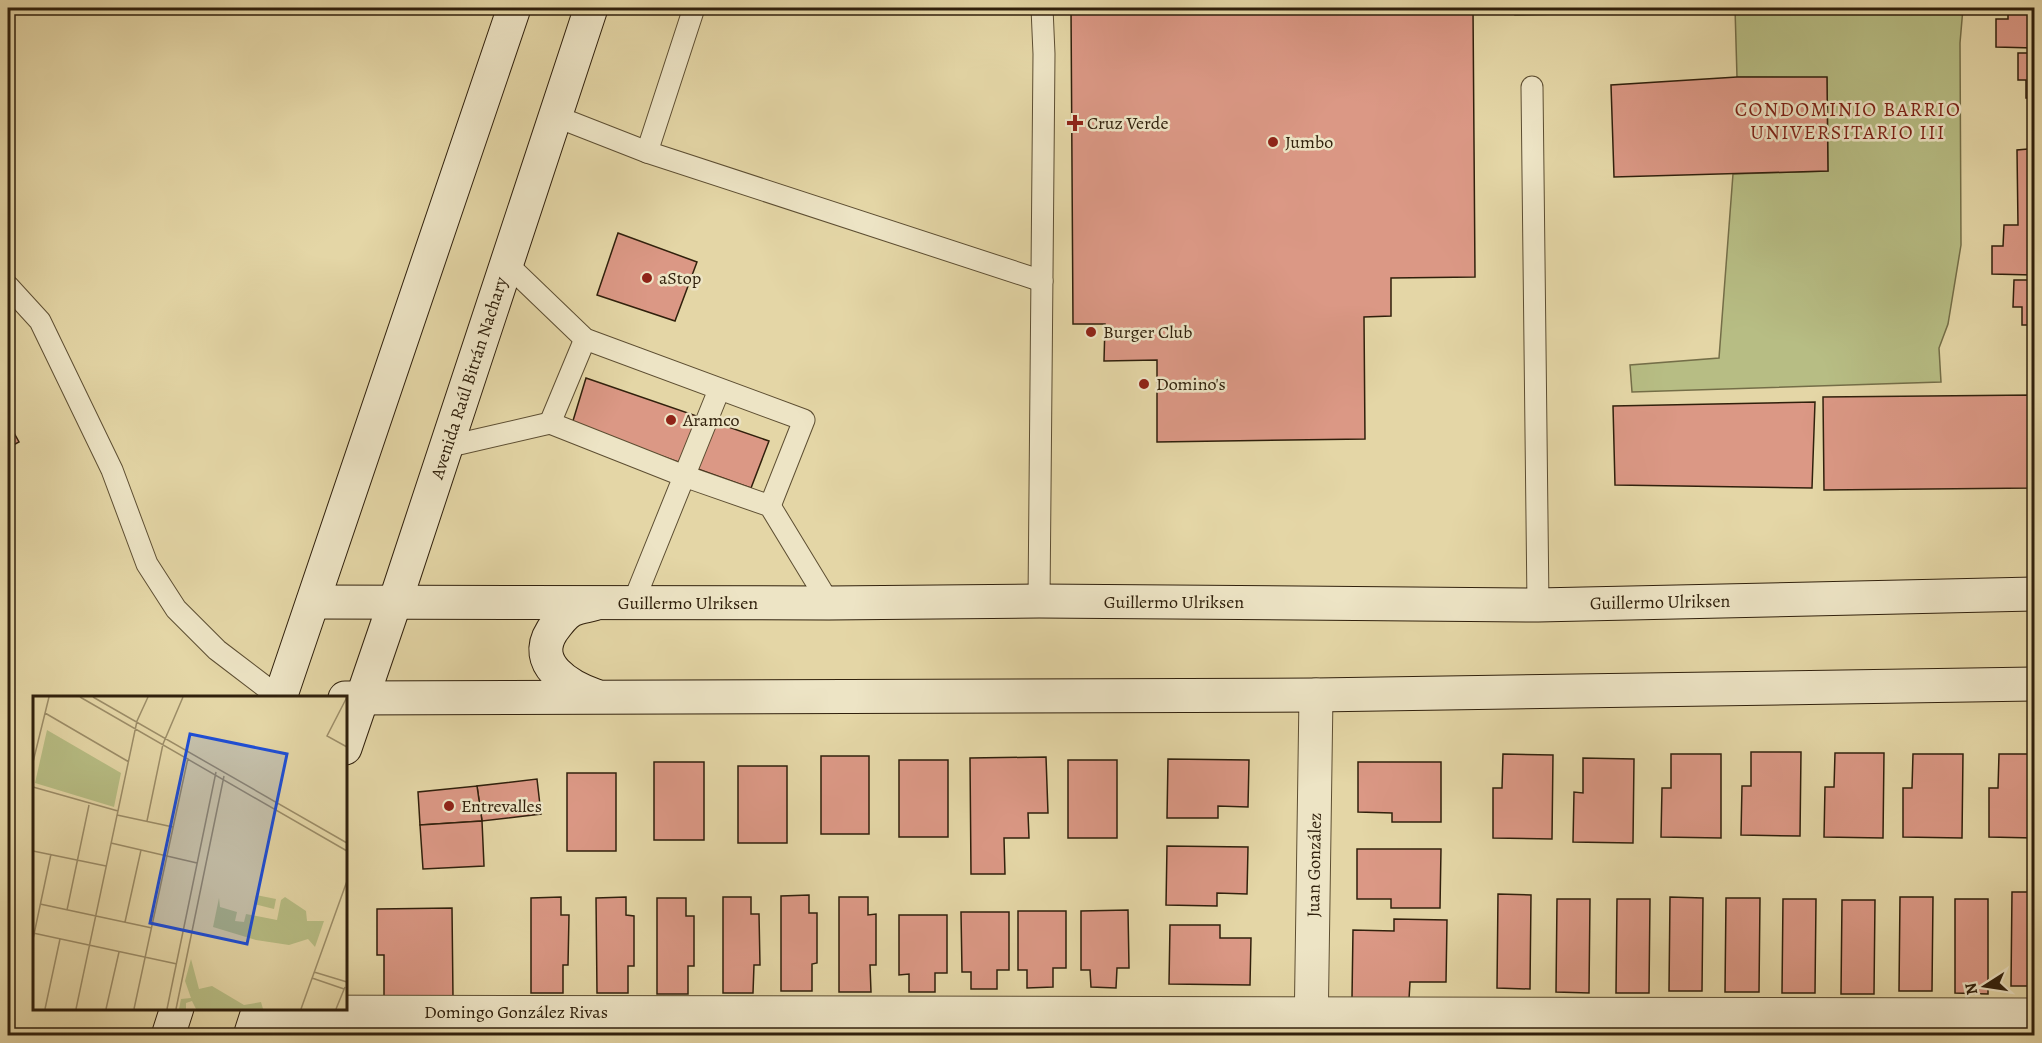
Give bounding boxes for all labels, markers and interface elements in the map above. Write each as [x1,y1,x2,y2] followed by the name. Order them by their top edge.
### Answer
[1735,96,1961,146] district label: CONDOMINIO BARRIO UNIVERSITARIO III
[1087,111,1169,135] place label: Cruz Verde
[1068,116,1082,130] marker: Cruz Verde
[1285,130,1333,154] place label: Jumbo
[1266,135,1280,149] marker: Jumbo
[659,266,701,290] place label: aStop
[640,271,654,285] marker: aStop
[425,273,513,483] street label: Avenida Raúl Bitrán Nachary
[1103,320,1192,344] place label: Burger Club
[1084,325,1098,339] marker: Burger Club
[1156,372,1226,396] place label: Domino's
[1137,377,1151,391] marker: Domino's
[682,408,740,432] place label: Aramco
[664,413,678,427] marker: Aramco
[1590,589,1731,615] street label: Guillermo Ulriksen
[1104,590,1244,614] street label: Guillermo Ulriksen
[618,591,758,615] street label: Guillermo Ulriksen
[33,696,346,1010] inset map
[461,794,542,818] place label: Entrevalles
[442,799,456,813] marker: Entrevalles
[1301,812,1327,918] street label: Juan González
[1955,956,2015,1016] north arrow
[1959,981,1983,997] text: N
[424,1000,608,1024] street label: Domingo González Rivas

